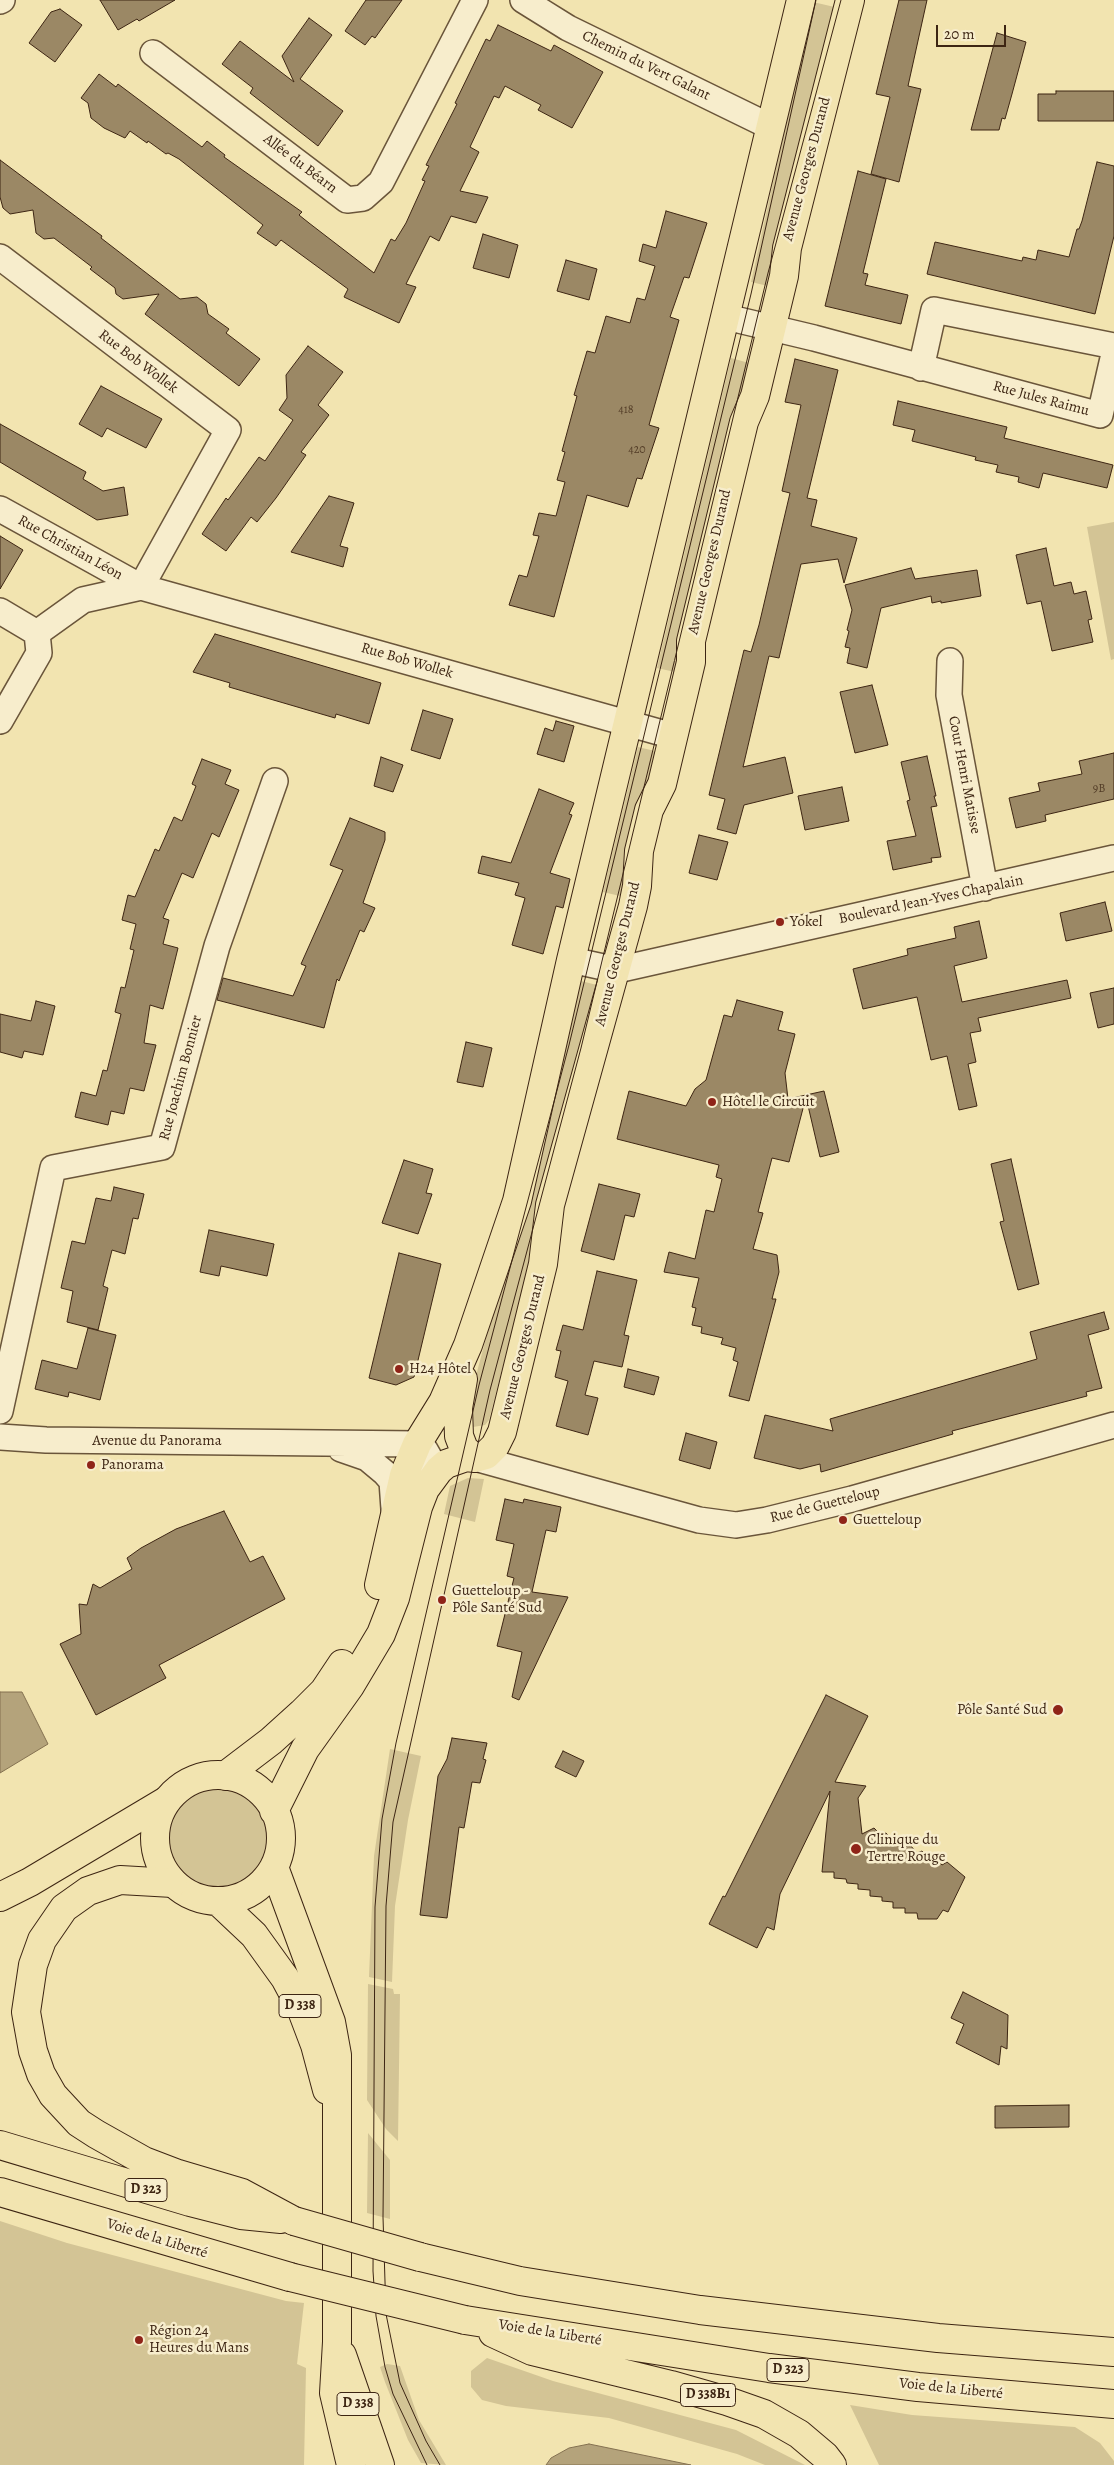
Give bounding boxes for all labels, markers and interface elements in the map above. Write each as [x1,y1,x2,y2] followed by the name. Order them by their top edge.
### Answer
[939,15,1009,47] scale bar
[944,24,975,44] text: 20 m
[579,27,713,105] street label: Chemin du Vert Galant
[779,95,835,243] street label: Avenue Georges Durand
[260,130,340,198] street label: Allée du Béarn
[95,326,181,398] street label: Rue Bob Wollek
[991,377,1091,421] street label: Rue Jules Raimu
[618,403,634,417] house number: 418
[628,443,646,457] house number: 420
[685,488,735,636] street label: Avenue Georges Durand
[14,512,126,584] street label: Rue Christian Léon
[359,639,455,683] street label: Rue Bob Wollek
[944,714,984,836] street label: Cour Henri Matisse
[1093,782,1105,796] house number: 9B
[837,872,1025,928] street label: Boulevard Jean-Yves Chapalain
[591,880,645,1028] street label: Avenue Georges Durand
[790,913,822,931] place label: Yokel
[774,916,786,928] marker: Yokel
[156,1013,206,1143] street label: Rue Joachim Bonnier
[722,1093,815,1111] place label: Hôtel le Circuit
[706,1096,718,1108] marker: Hôtel le Circuit
[496,1273,550,1421] street label: Avenue Georges Durand
[409,1360,471,1378] place label: H24 Hôtel
[393,1363,405,1375] marker: H24 Hôtel
[92,1432,222,1450] street label: Avenue du Panorama
[101,1456,164,1474] place label: Panorama
[85,1459,97,1471] marker: Panorama
[768,1483,882,1527] street label: Rue de Guetteloup
[853,1511,921,1529] place label: Guetteloup
[837,1514,849,1526] marker: Guetteloup
[452,1582,542,1617] place label: Guetteloup - Pôle Santé Sud
[436,1594,448,1606] marker: Guetteloup - Pôle Santé Sud
[957,1701,1047,1719] place label: Pôle Santé Sud
[1051,1703,1065,1717] marker: Pôle Santé Sud
[867,1831,946,1866] place label: Clinique du Tertre Rouge
[849,1842,863,1856] marker: Clinique du Tertre Rouge
[279,1994,321,2018] road number: D 338
[125,2178,167,2202] road number: D 323
[104,2215,210,2263] street label: Voie de la Liberté
[497,2316,603,2350] street label: Voie de la Liberté
[149,2322,249,2357] place label: Région 24 Heures du Mans
[133,2334,145,2346] marker: Région 24 Heures du Mans
[767,2358,809,2382] road number: D 323
[898,2375,1004,2403] street label: Voie de la Liberté
[680,2384,736,2406] road number: D 338B1
[337,2392,379,2416] road number: D 338

